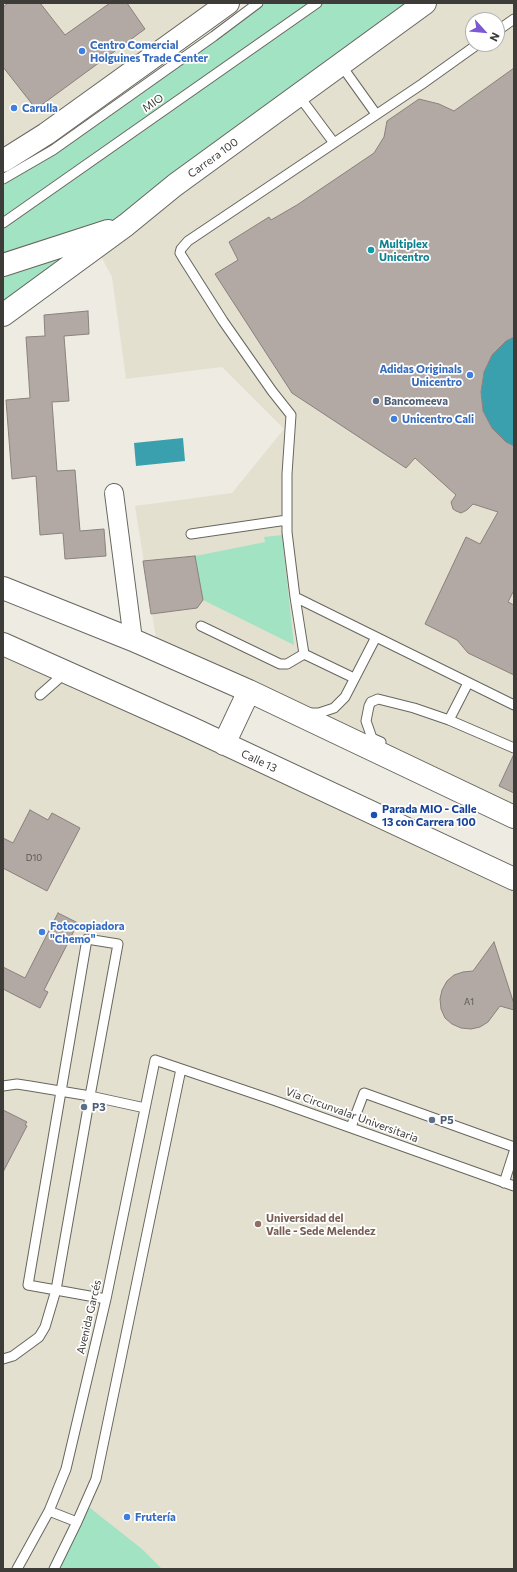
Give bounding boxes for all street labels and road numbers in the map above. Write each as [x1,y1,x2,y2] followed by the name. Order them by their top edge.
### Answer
[140,91,166,115] street label: MIO
[185,135,241,181] street label: Carrera 100
[239,747,279,775] street label: Calle 13
[284,1085,420,1145] street label: Vía Circunvalar Universitaria
[74,1278,104,1356] street label: Avenida Garcés

